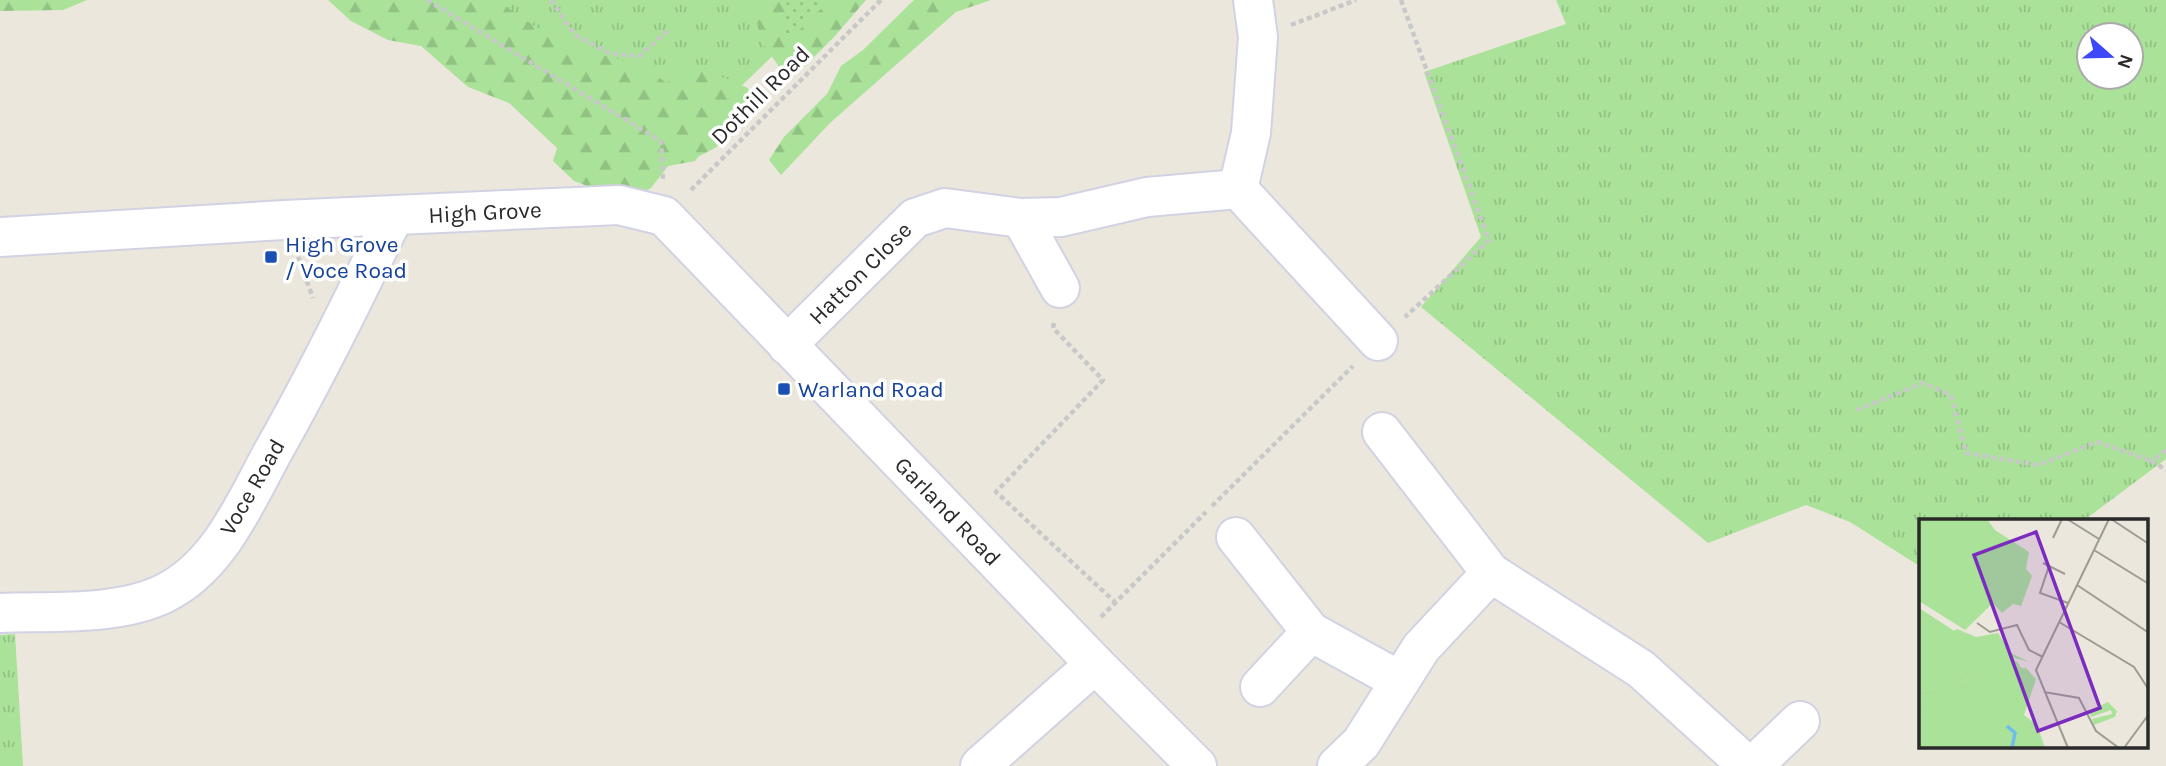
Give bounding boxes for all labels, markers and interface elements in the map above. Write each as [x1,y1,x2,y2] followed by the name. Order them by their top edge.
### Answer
[2075,21,2145,91] north arrow
[705,40,815,150] street label: Dothill Road
[2112,51,2138,72] text: N
[428,196,542,229] street label: High Grove
[803,216,917,330] street label: Hatton Close
[285,231,407,284] place label: High Grove / Voce Road
[263,249,279,265] marker: High Grove / Voce Road
[798,376,944,403] place label: Warland Road
[776,381,792,397] marker: Warland Road
[214,434,291,540] street label: Voce Road
[889,451,1006,571] street label: Garland Road
[1919,519,2148,748] inset map

